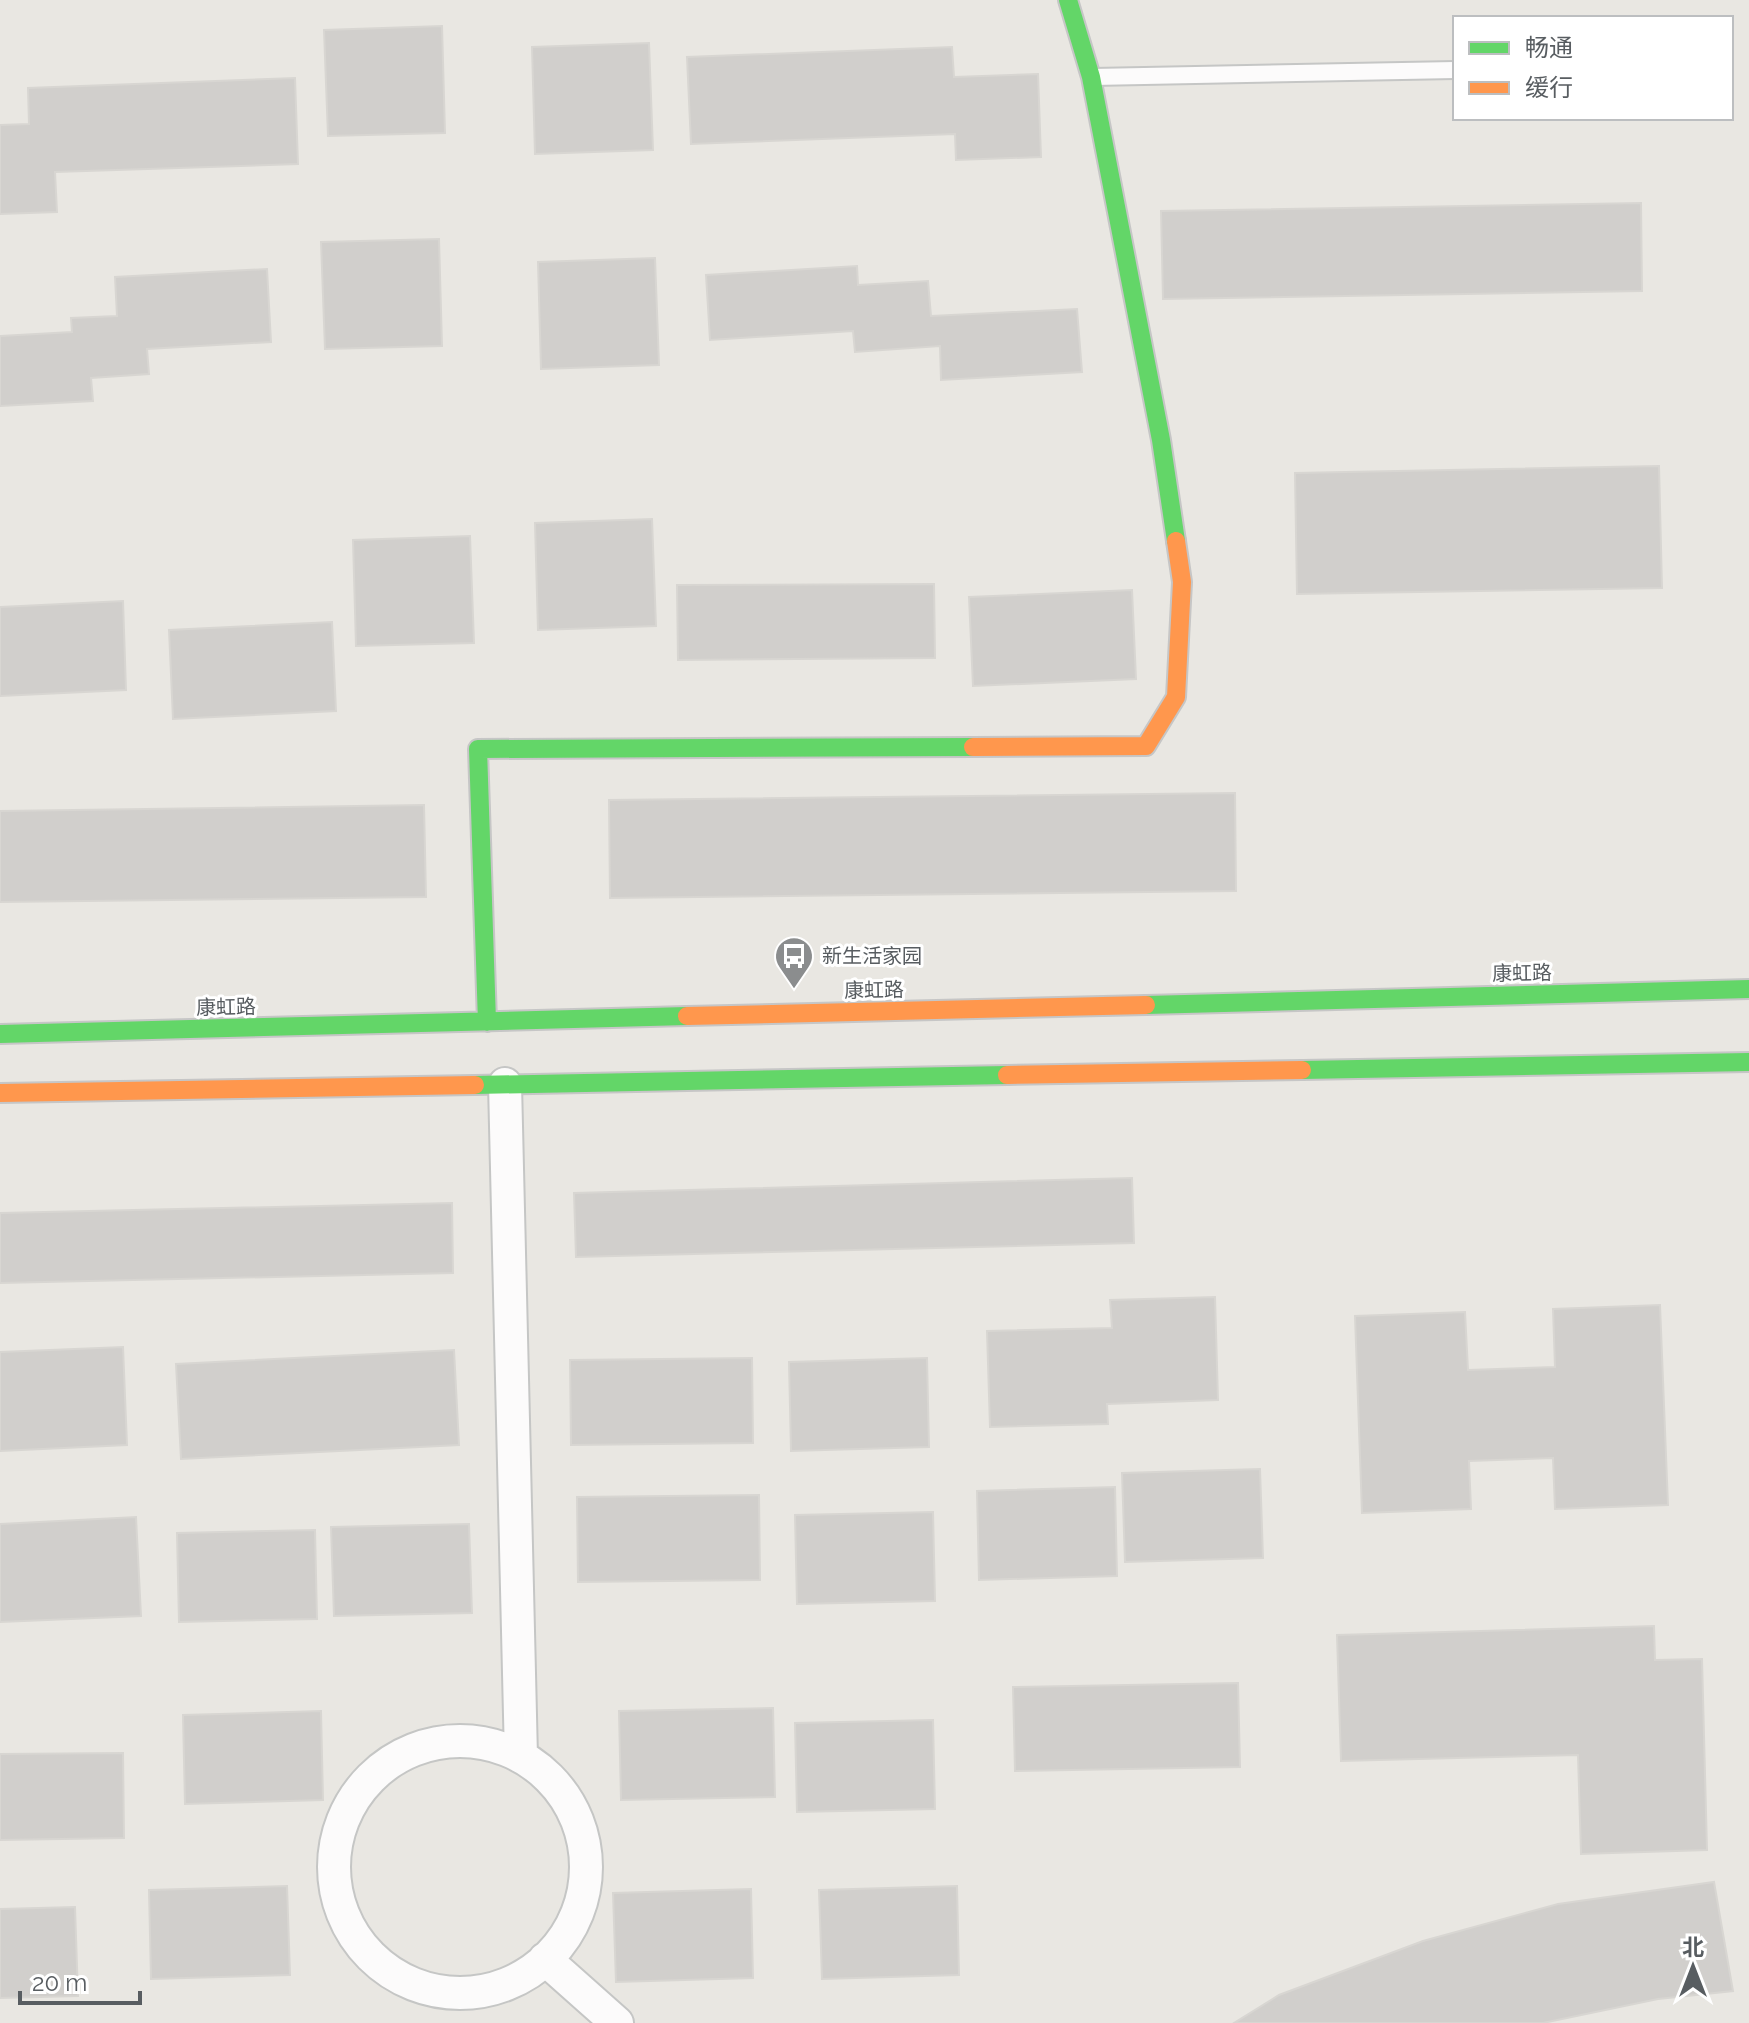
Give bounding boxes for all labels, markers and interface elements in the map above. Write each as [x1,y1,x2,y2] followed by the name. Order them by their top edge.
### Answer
[1453,16,1733,120] legend
[1525,33,1573,62] text: 畅通
[1525,73,1573,102] text: 缓行
[773,935,815,990] bus stop icon: 新生活家园
[822,944,922,968] place label: 新生活家园
[1492,960,1552,986] street label: 康虹路
[844,977,904,1003] street label: 康虹路
[196,994,256,1020] street label: 康虹路
[1653,1927,1733,2007] north arrow
[1682,1934,1704,1960] text: 北
[20,1955,140,2005] scale bar
[32,1968,87,1997] text: 20 m

